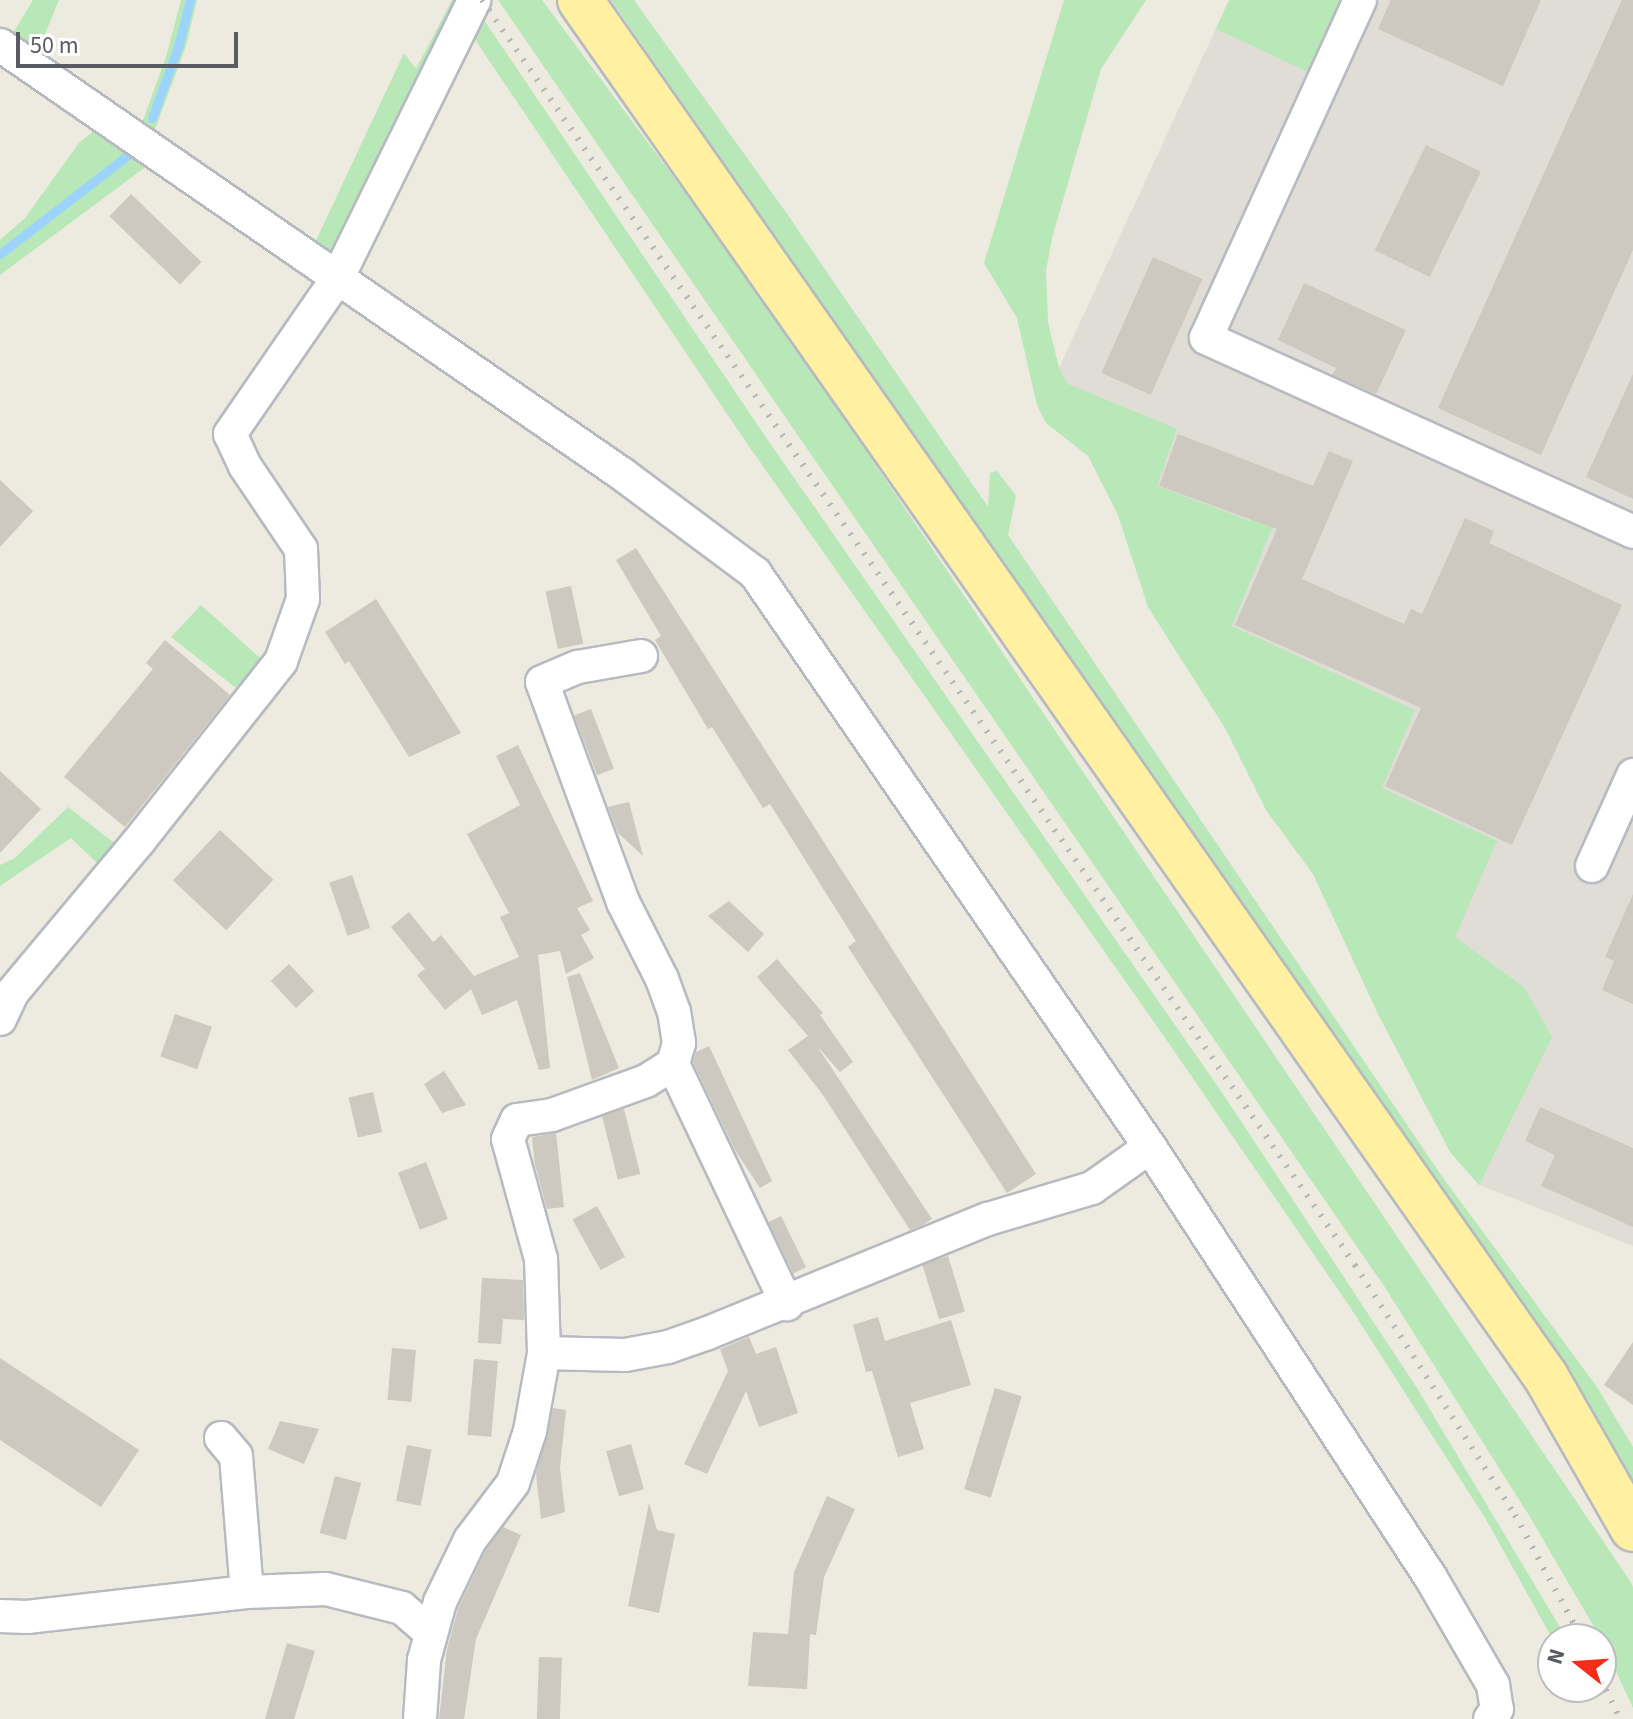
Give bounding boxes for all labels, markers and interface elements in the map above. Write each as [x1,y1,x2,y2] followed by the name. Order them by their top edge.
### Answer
[20,16,242,66] scale bar
[30,28,79,63] text: 50 m
[1537,1623,1617,1703] north arrow
[1539,1645,1573,1668] text: N

